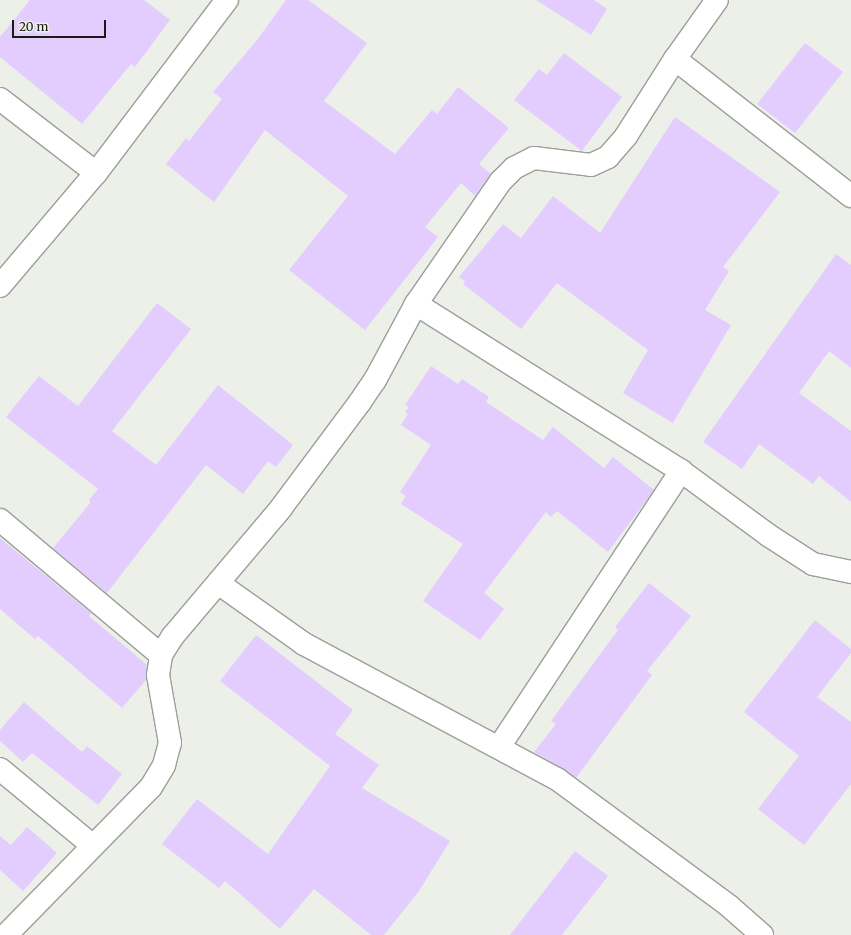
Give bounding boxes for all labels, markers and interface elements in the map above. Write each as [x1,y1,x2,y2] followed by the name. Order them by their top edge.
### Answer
[14,12,108,38] scale bar
[19,19,48,34] text: 20 m

